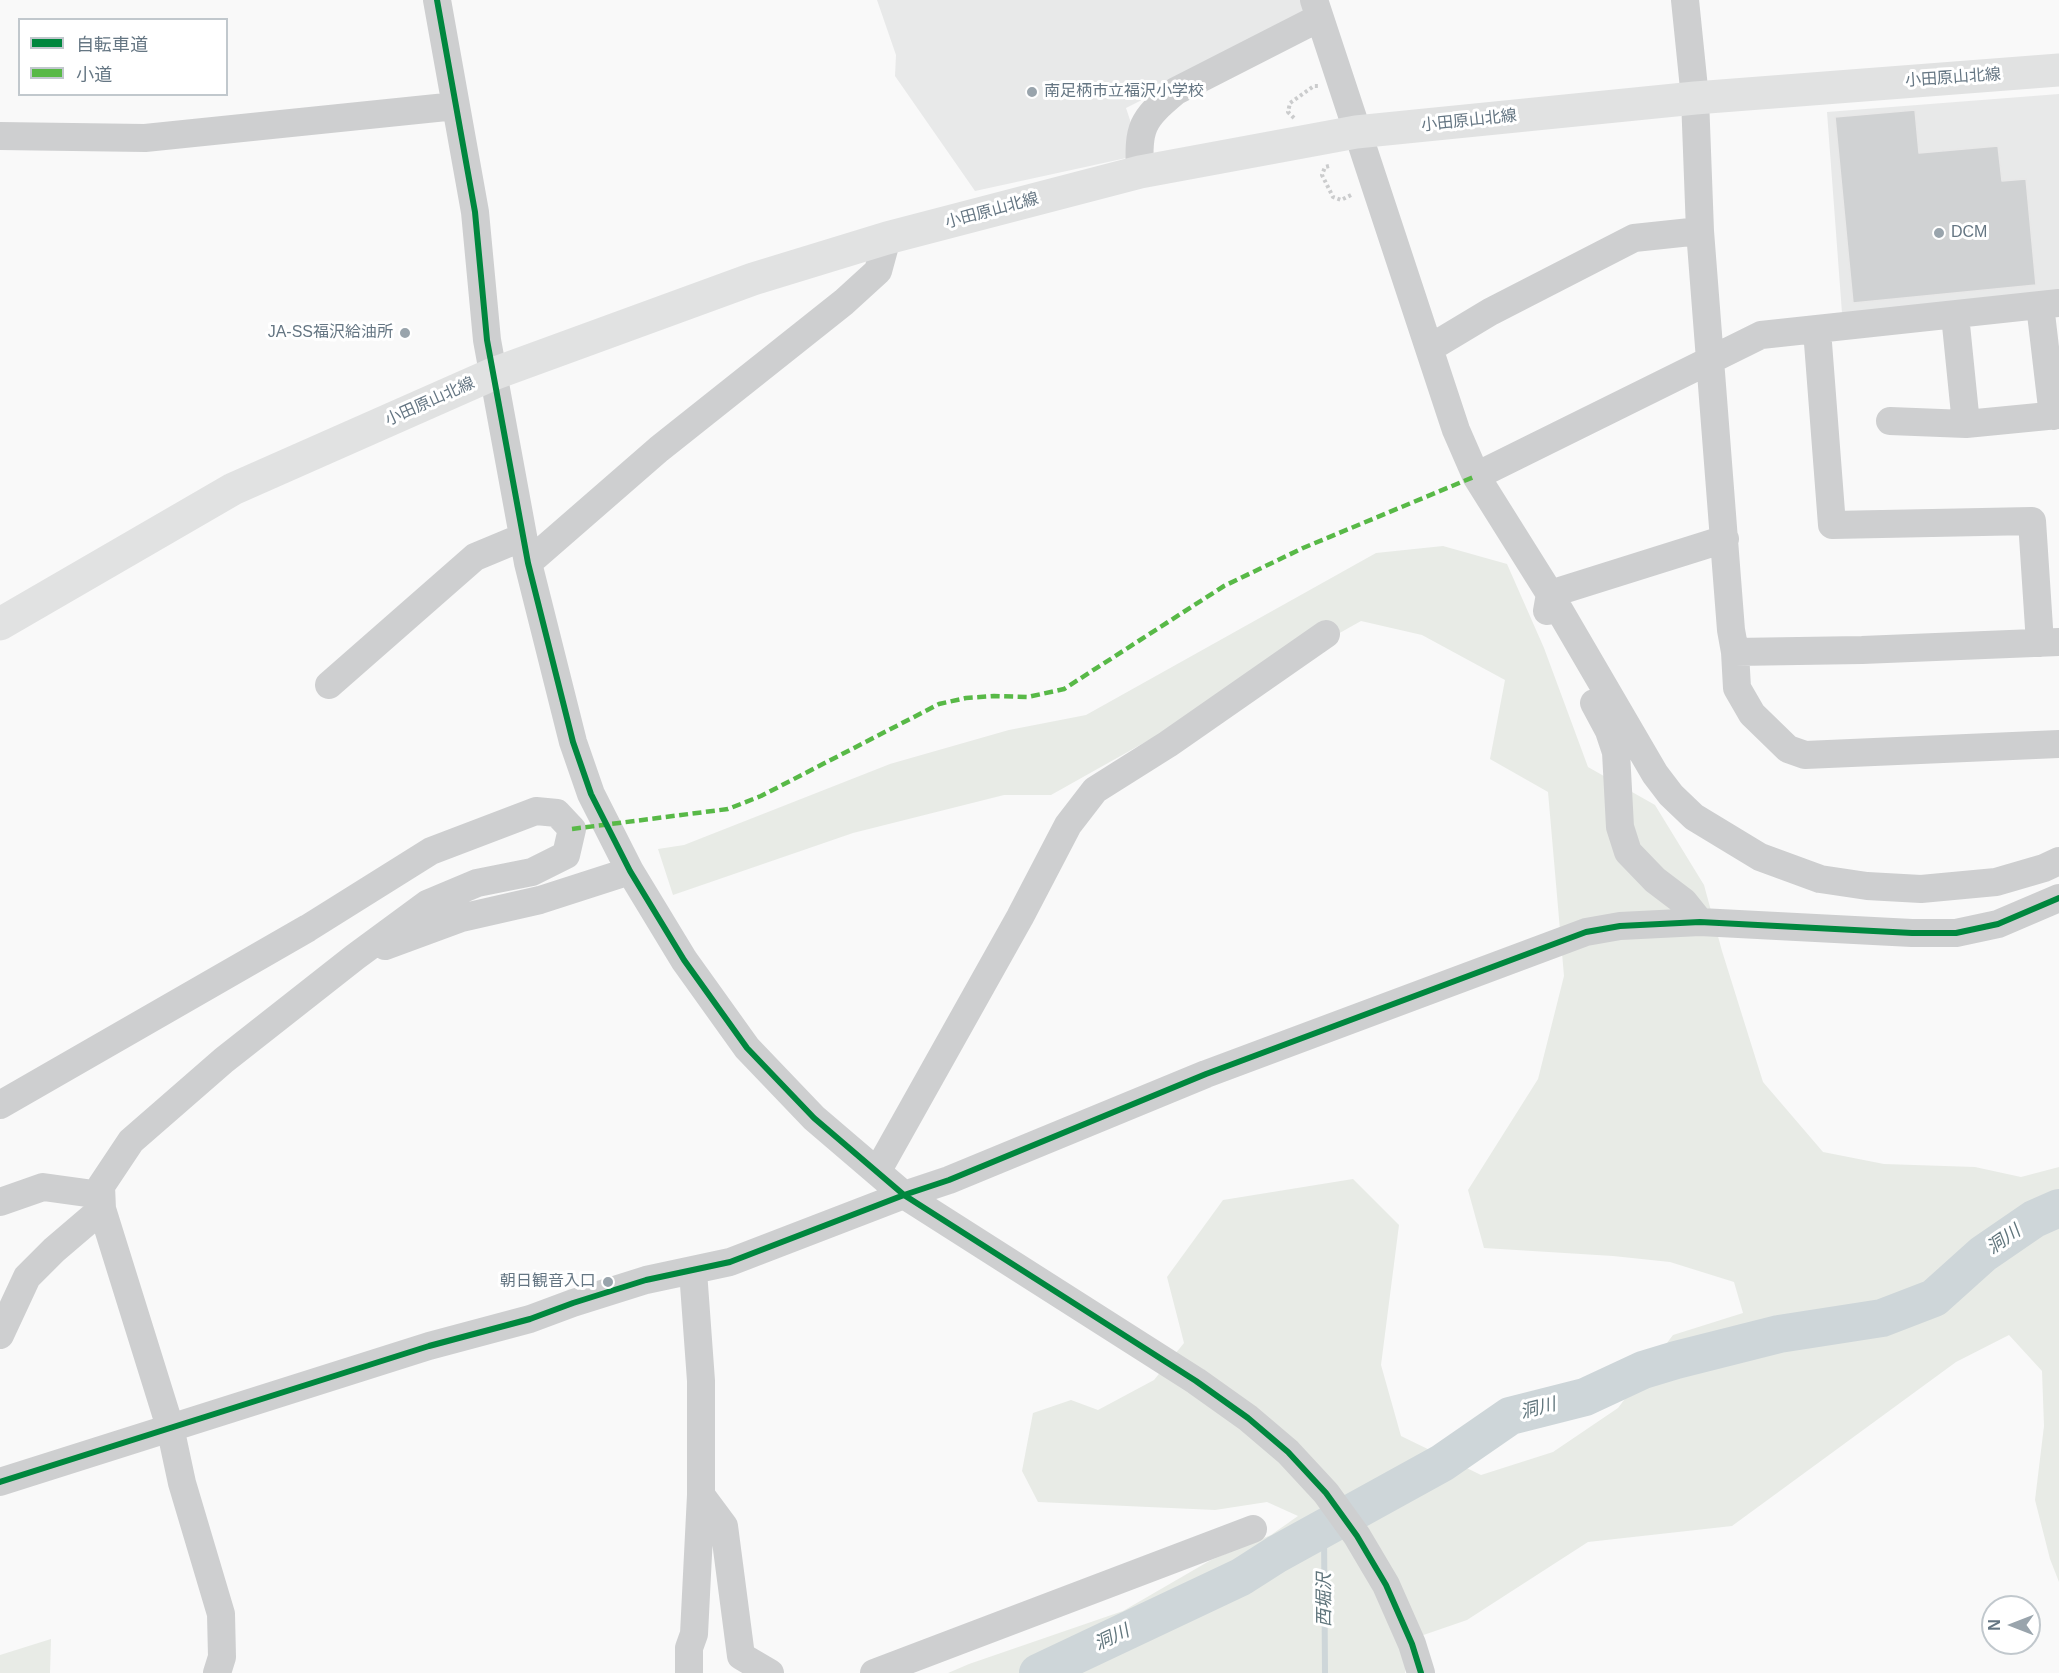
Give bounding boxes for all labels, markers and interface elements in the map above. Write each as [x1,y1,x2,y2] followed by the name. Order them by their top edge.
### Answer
[18,18,228,96] legend
[76,35,148,55] text: 自転車道
[76,65,112,85] text: 小道
[1904,65,2002,91] street label: 小田原山北線
[1044,82,1204,102] place label: 南足柄市立福沢小学校
[1025,85,1039,99] marker: 南足柄市立福沢小学校
[1420,106,1518,136] street label: 小田原山北線
[943,189,1041,233] street label: 小田原山北線
[1951,223,1987,243] place label: DCM
[1932,226,1946,240] marker: DCM
[268,323,393,343] place label: JA-SS福沢給油所
[398,326,412,340] marker: JA-SS福沢給油所
[382,374,478,430] street label: 小田原山北線
[1983,1221,2025,1259] water label: 洞川
[500,1272,596,1292] place label: 朝日観音入口
[601,1275,615,1289] marker: 朝日観音入口
[1518,1394,1558,1424] water label: 洞川
[1314,1573,1336,1627] water label: 西堀沢
[1981,1595,2041,1655] north arrow
[1986,1619,2003,1631] text: N
[1091,1621,1133,1655] water label: 洞川

